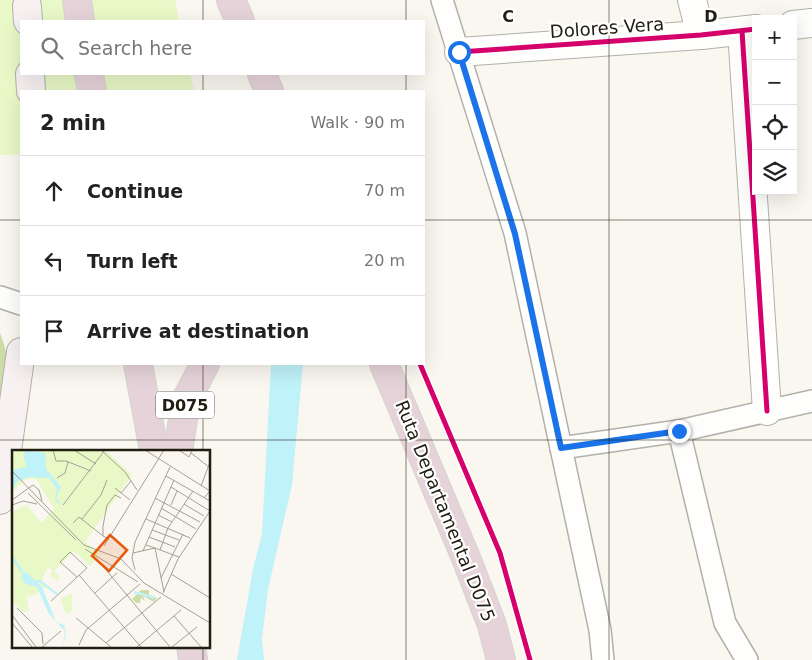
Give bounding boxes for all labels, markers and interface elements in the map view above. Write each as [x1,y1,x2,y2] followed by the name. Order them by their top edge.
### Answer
[502,7,514,26] text: C
[704,7,718,26] text: D
[549,13,665,42] street label: Dolores Vera
[752,15,797,195] map controls
[752,15,797,60] button: +
[20,20,425,75] search box
[38,34,66,62] icon: search
[78,37,192,59] text: Search here
[448,41,471,64] route start
[752,60,797,105] button: −
[752,105,797,150] button: locate
[40,111,106,135] text: 2 min
[310,113,405,132] text: Walk · 90 m
[752,150,797,195] button: layers
[40,177,68,205] icon: ahead
[87,180,183,202] text: Continue
[364,181,405,200] text: 70 m
[40,247,68,275] icon: left
[87,250,178,272] text: Turn left
[364,251,405,270] text: 20 m
[40,317,68,345] icon: arrive
[87,320,309,342] text: Arrive at destination
[156,392,214,418] road number: D075
[391,397,500,625] street label: Ruta Departamental D075
[668,420,691,443] route end
[12,450,210,648] inset map

